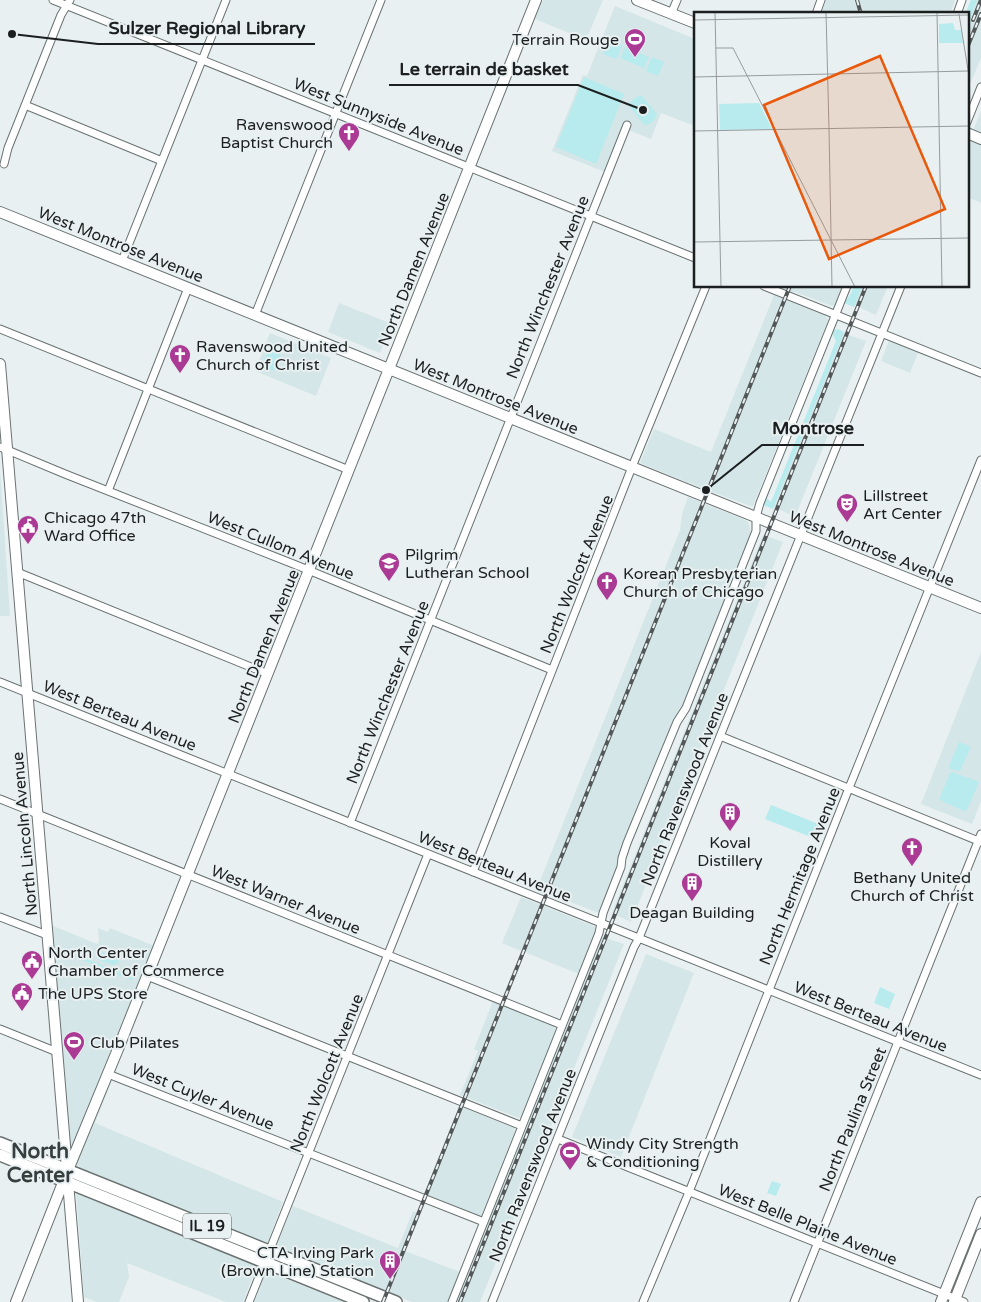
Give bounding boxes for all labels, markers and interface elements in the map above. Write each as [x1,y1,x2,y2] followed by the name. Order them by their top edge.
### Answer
[98,11,315,44] callout: Sulzer Regional Library
[694,12,968,288] inset map
[109,17,306,39] text: Sulzer Regional Library
[623,27,647,58] sports icon: Terrain Rouge
[512,30,619,50] place label: Terrain Rouge
[389,52,578,85] callout: Le terrain de basket
[399,58,569,80] text: Le terrain de basket
[290,74,467,160] street label: West Sunnyside Avenue
[220,115,333,153] place label: Ravenswood Baptist Church
[337,121,361,152] church icon: Ravenswood Baptist Church
[374,189,454,349] street label: North Damen Avenue
[502,193,594,382] street label: North Winchester Avenue
[35,203,206,287] street label: West Montrose Avenue
[196,337,348,375] place label: Ravenswood United Church of Christ
[168,343,192,374] church icon: Ravenswood United Church of Christ
[410,355,581,439] street label: West Montrose Avenue
[762,412,864,445] callout: Montrose
[772,417,854,439] text: Montrose
[863,486,943,524] place label: Lillstreet Art Center
[536,492,618,657] street label: North Wolcott Avenue
[835,492,859,523] theatre icon: Lillstreet Art Center
[204,507,357,585] street label: West Cullom Avenue
[786,507,957,591] street label: West Montrose Avenue
[44,508,146,546] place label: Chicago 47th Ward Office
[16,514,40,545] public building icon: Chicago 47th Ward Office
[405,545,529,583] place label: Pilgrim Lutheran School
[377,551,401,582] school or university icon: Pilgrim Lutheran School
[623,564,777,602] place label: Korean Presbyterian Church of Chicago
[224,566,304,726] street label: North Damen Avenue
[595,570,619,601] church icon: Korean Presbyterian Church of Chicago
[342,598,434,787] street label: North Winchester Avenue
[40,676,199,756] street label: West Berteau Avenue
[637,690,733,889] street label: North Ravenswood Avenue
[8,751,42,917] street label: North Lincoln Avenue
[755,785,845,968] street label: North Hermitage Avenue
[718,801,742,832] building icon: Koval Distillery
[415,827,574,907] street label: West Berteau Avenue
[697,833,763,871] place label: Koval Distillery
[900,836,924,867] church icon: Bethany United Church of Christ
[208,861,363,939] street label: West Warner Avenue
[850,868,974,906] place label: Bethany United Church of Christ
[680,871,704,902] building icon: Deagan Building
[629,903,755,923] place label: Deagan Building
[48,943,224,981] place label: North Center Chamber of Commerce
[20,949,44,980] public building icon: North Center Chamber of Commerce
[791,977,950,1057] street label: West Berteau Avenue
[10,981,34,1012] public building icon: The UPS Store
[38,984,148,1004] place label: The UPS Store
[286,991,368,1156] street label: North Wolcott Avenue
[62,1030,86,1061] sports icon: Club Pilates
[90,1033,179,1053] place label: Club Pilates
[815,1044,891,1195] street label: North Paulina Street
[128,1059,277,1135] street label: West Cuyler Avenue
[485,1066,581,1265] street label: North Ravenswood Avenue
[586,1134,739,1172] place label: Windy City Strength & Conditioning
[7,1139,74,1188] district label: North Center
[558,1140,582,1171] sports icon: Windy City Strength & Conditioning
[715,1180,900,1270] street label: West Belle Plaine Avenue
[183,1214,231,1238] road number: IL 19
[221,1243,374,1281] place label: CTA Irving Park (Brown Line) Station
[378,1249,402,1280] building icon: CTA Irving Park (Brown Line) Station

